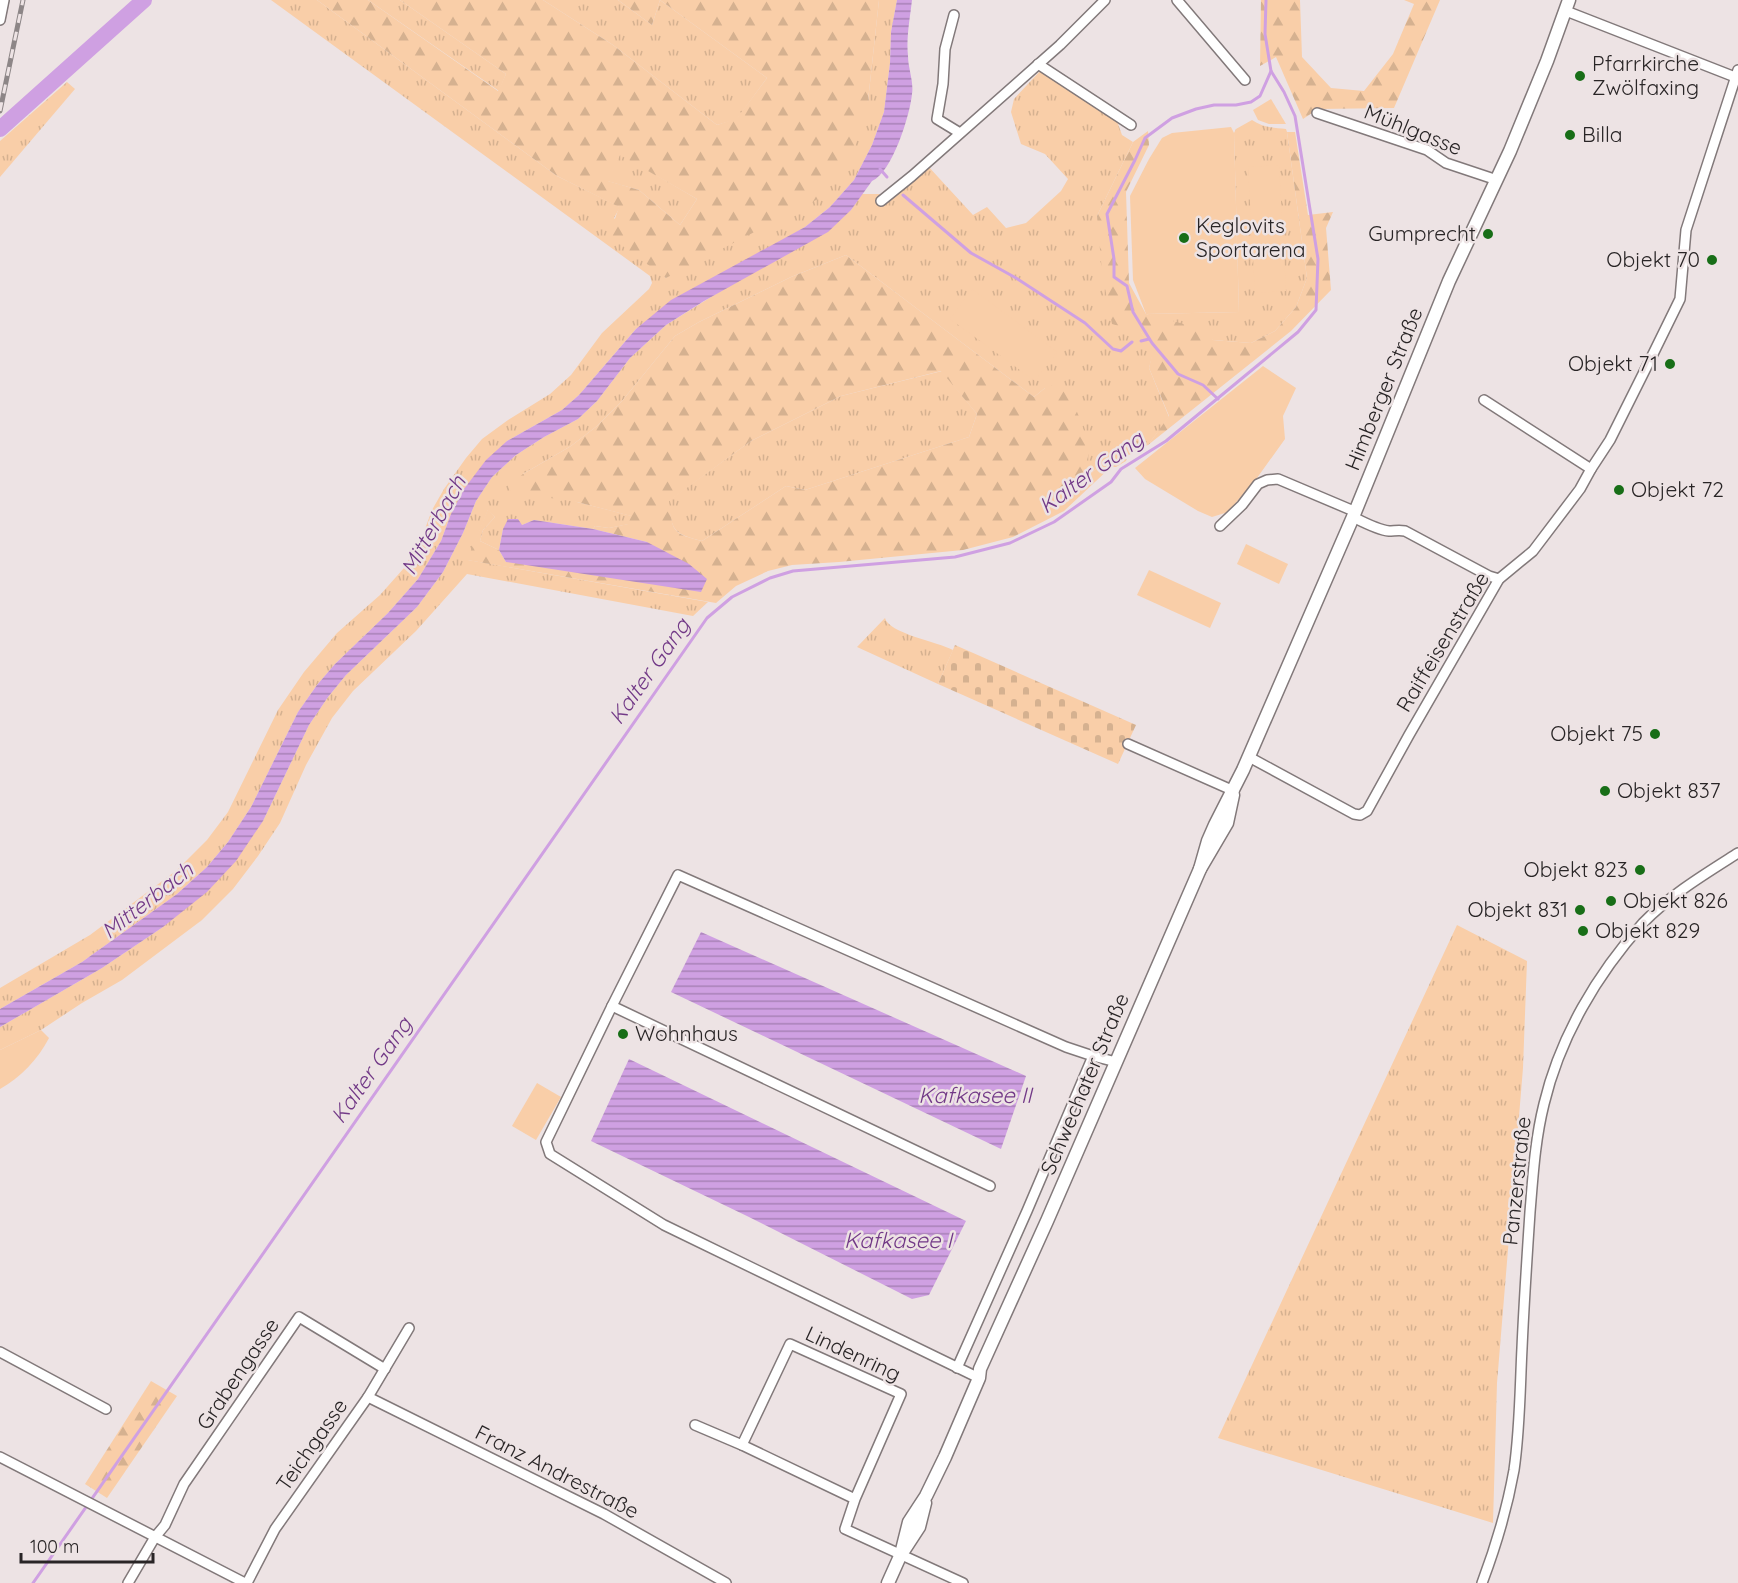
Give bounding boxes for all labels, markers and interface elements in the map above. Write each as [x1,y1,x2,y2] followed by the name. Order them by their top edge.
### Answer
[1592,50,1699,100] place label: Pfarrkirche Zwölfaxing
[1573,69,1587,83] marker: Pfarrkirche Zwölfaxing
[1361,98,1466,160] street label: Mühlgasse
[1582,121,1623,147] place label: Billa
[1563,128,1577,142] marker: Billa
[1196,212,1306,262] place label: Keglovits Sportarena
[1368,220,1476,246] place label: Gumprecht
[1481,227,1495,241] marker: Gumprecht
[1177,231,1191,245] marker: Keglovits Sportarena
[1606,246,1700,272] place label: Objekt 70
[1705,253,1719,267] marker: Objekt 70
[1339,303,1428,474] street label: Himberger Straße
[1568,350,1658,376] place label: Objekt 71
[1663,357,1677,371] marker: Objekt 71
[1033,424,1150,519] water label: Kalter Gang
[394,470,472,580] water label: Mitterbach
[1631,476,1724,502] place label: Objekt 72
[1612,483,1626,497] marker: Objekt 72
[1390,567,1494,716] street label: Raiffeisenstraße
[602,612,696,729] water label: Kalter Gang
[1550,720,1643,746] place label: Objekt 75
[1648,727,1662,741] marker: Objekt 75
[1617,777,1721,803] place label: Objekt 837
[1598,784,1612,798] marker: Objekt 837
[95,855,199,945] water label: Mitterbach
[1524,856,1628,882] place label: Objekt 823
[1633,863,1647,877] marker: Objekt 823
[1623,887,1728,913] place label: Objekt 826
[1604,894,1618,908] marker: Objekt 826
[1467,896,1568,922] place label: Objekt 831
[1573,903,1587,917] marker: Objekt 831
[1595,917,1700,943] place label: Objekt 829
[1576,924,1590,938] marker: Objekt 829
[1034,989,1134,1178] street label: Schwechater Straße
[324,1011,418,1128] water label: Kalter Gang
[635,1020,738,1046] place label: Wohnhaus
[616,1027,630,1041] marker: Wohnhaus
[918,1081,1034,1109] water label: Kafkasee II
[1496,1115,1536,1247] street label: Panzerstraße
[844,1226,954,1254] water label: Kafkasee I
[190,1313,284,1434] street label: Grabengasse
[802,1320,905,1387] street label: Lindenring
[270,1393,352,1496] street label: Teichgasse
[471,1419,644,1524] street label: Franz Andrestraße
[21,1526,153,1564] scale bar
[30,1535,79,1558] text: 100 m

